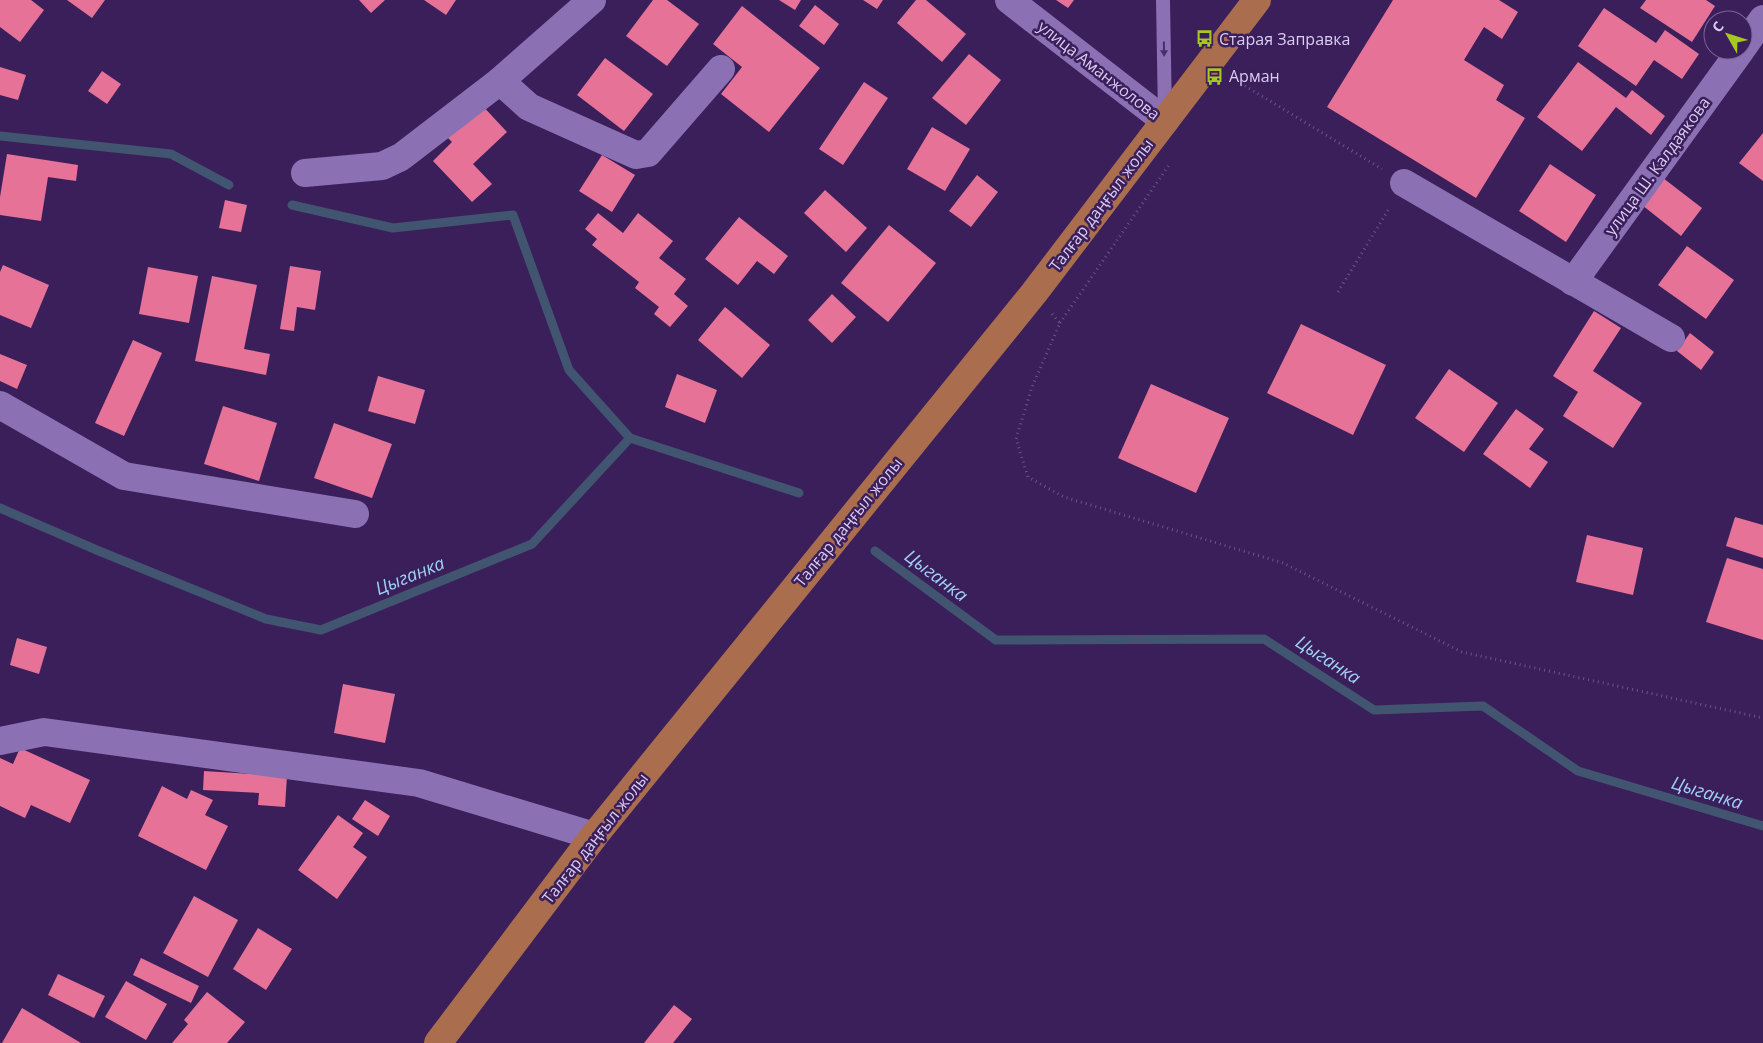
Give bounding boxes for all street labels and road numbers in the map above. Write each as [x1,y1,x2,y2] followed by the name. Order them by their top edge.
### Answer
[1033,15,1165,125] street label: улица Аманжолова
[1599,92,1715,240] street label: улица Ш. Калдаякова
[1044,134,1158,276] street label: Талғар даңғыл жолы
[789,453,907,591] street label: Талғар даңғыл жолы
[537,768,653,908] street label: Талғар даңғыл жолы

